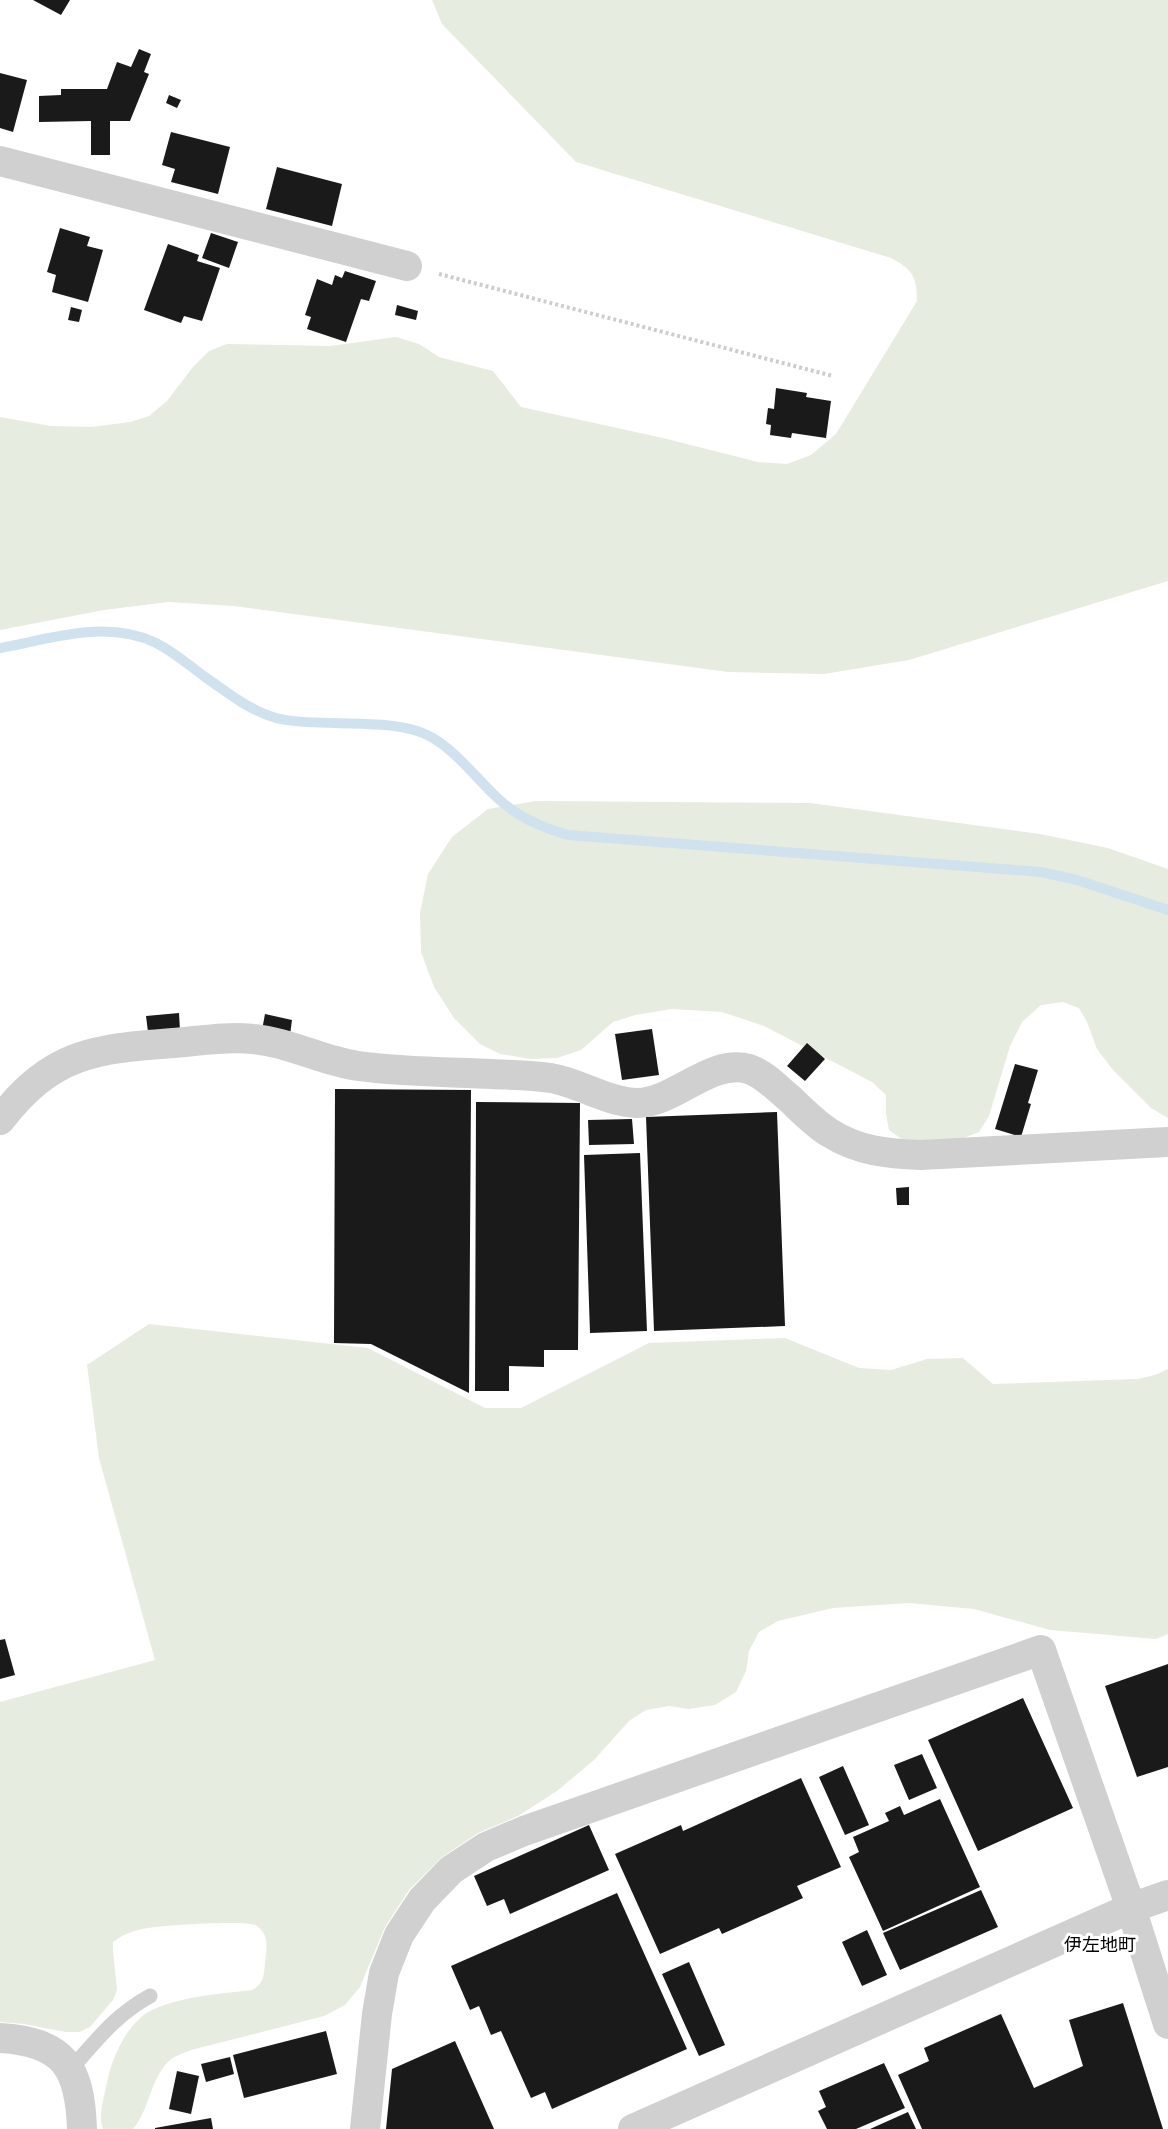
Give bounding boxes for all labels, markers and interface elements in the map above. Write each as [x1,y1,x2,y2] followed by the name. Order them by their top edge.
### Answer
[1064,1932,1136,1956] district label: 伊左地町

